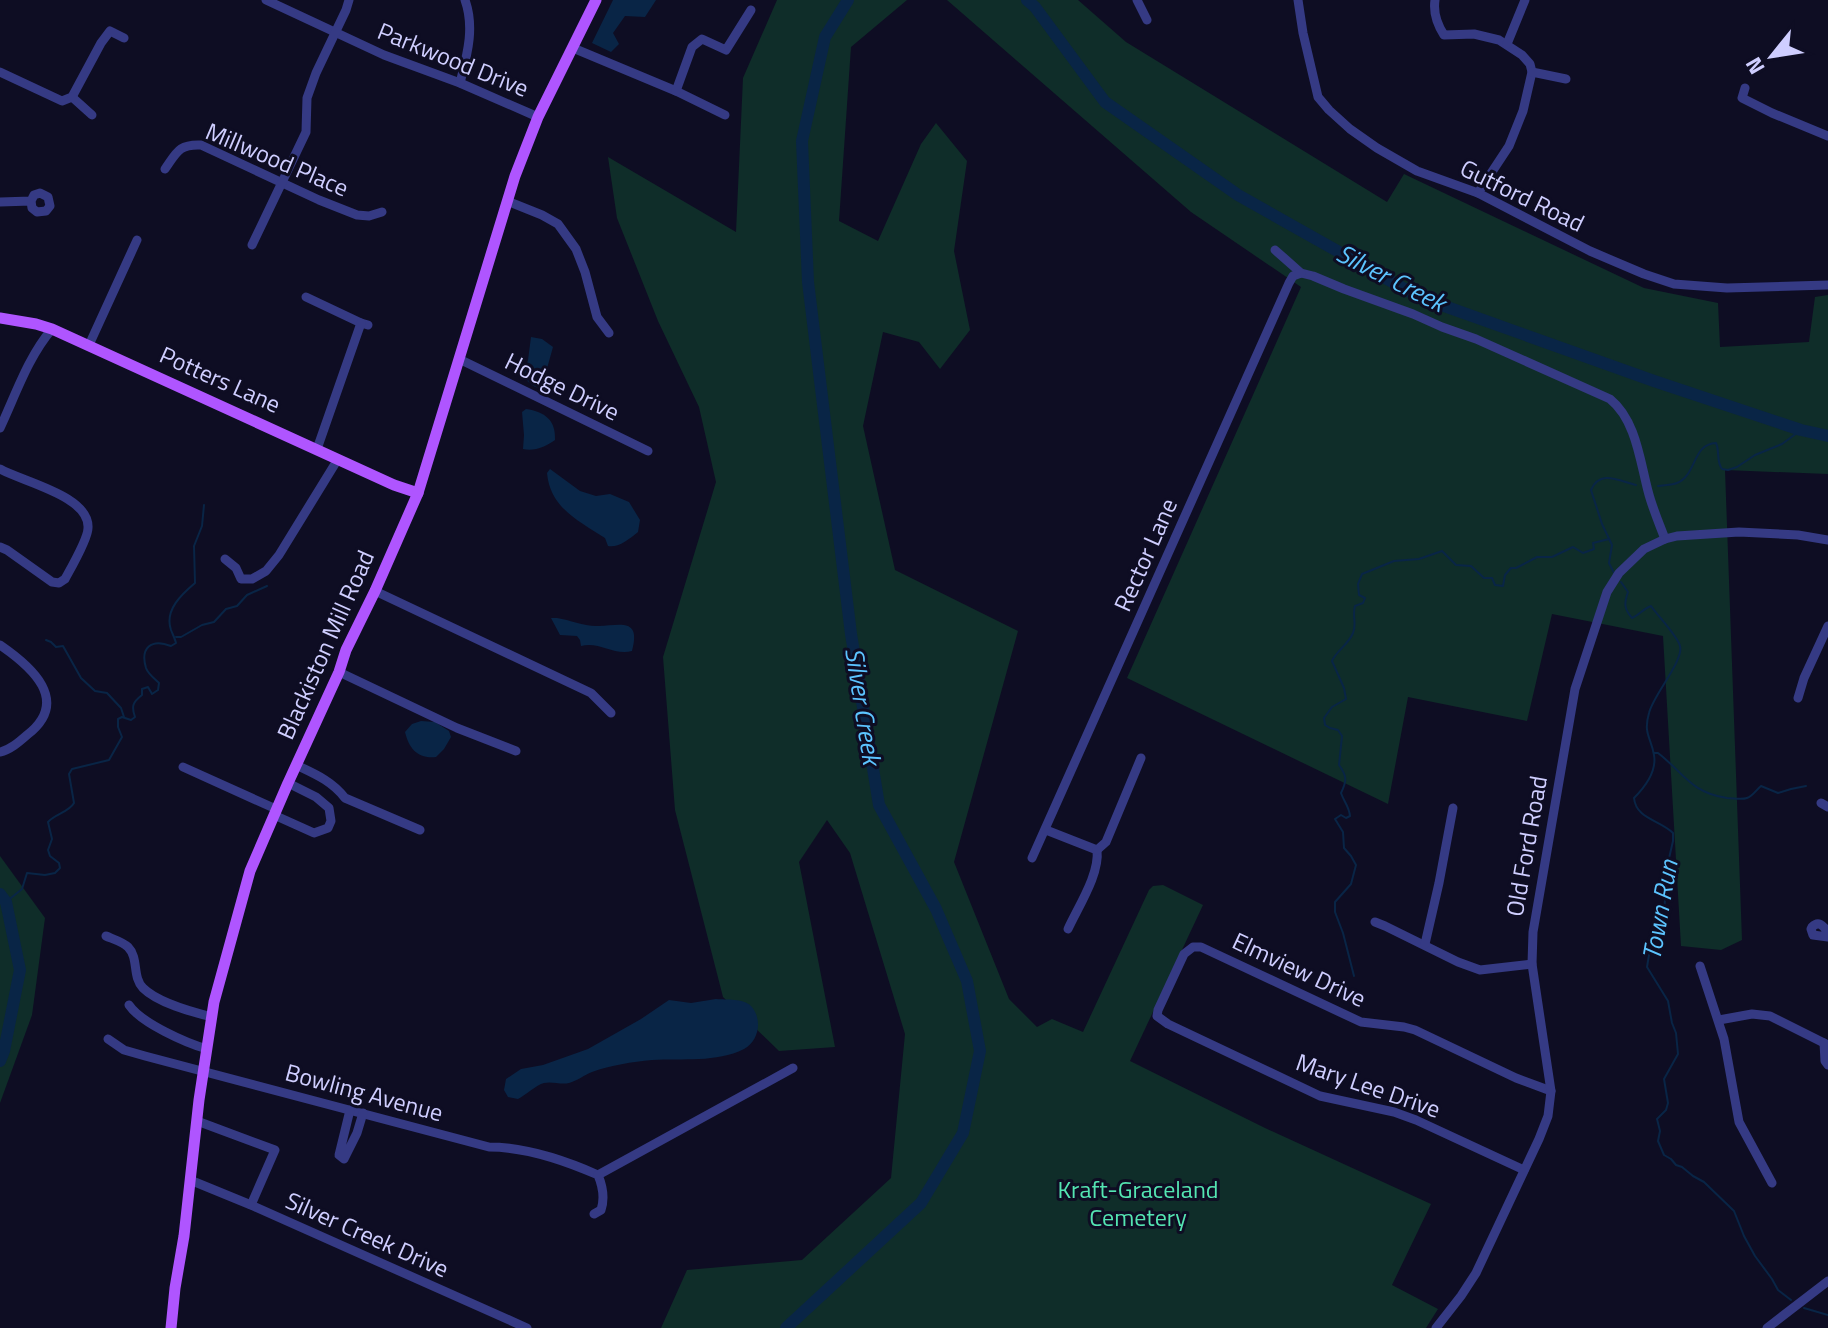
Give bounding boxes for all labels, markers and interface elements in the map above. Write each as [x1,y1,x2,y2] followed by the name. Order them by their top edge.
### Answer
[372,12,534,106] street label: Parkwood Drive
[1732,16,1812,96] north arrow
[1736,51,1773,81] text: N
[200,113,354,205] street label: Millwood Place
[1454,149,1591,241] street label: Gutford Road
[1330,233,1456,323] water label: Silver Creek
[154,336,287,422] street label: Potters Lane
[499,343,626,429] street label: Hodge Drive
[1104,492,1186,617] street label: Rector Lane
[267,544,383,745] street label: Blackiston Mill Road
[835,645,893,771] water label: Silver Creek
[1496,773,1556,919] street label: Old Ford Road
[1632,856,1688,963] water label: Town Run
[1227,922,1372,1016] street label: Elmview Drive
[1291,1043,1445,1127] street label: Mary Lee Drive
[281,1054,447,1130] street label: Bowling Avenue
[1058,1171,1218,1235] park label: Kraft-Graceland Cemetery
[280,1182,455,1286] street label: Silver Creek Drive

